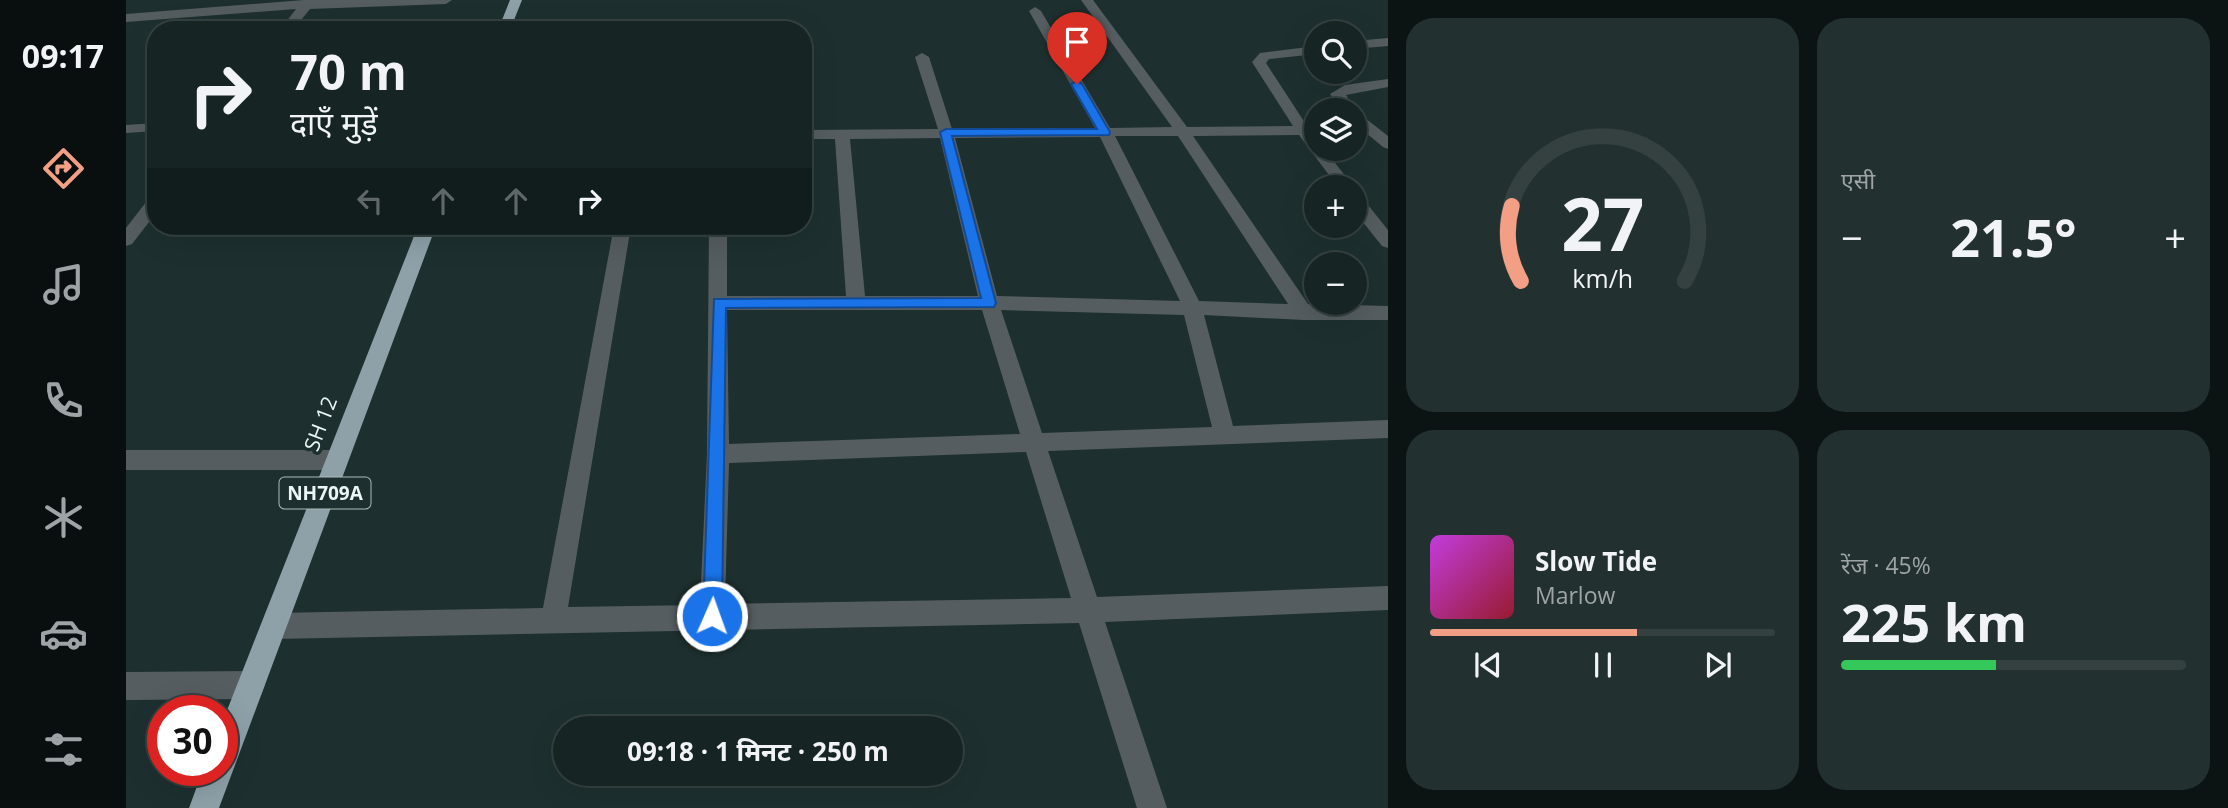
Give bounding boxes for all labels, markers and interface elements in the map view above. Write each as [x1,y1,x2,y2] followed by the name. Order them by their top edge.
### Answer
[1047,12.0,1107,84] pin
[1304,21,1367,315] map controls
[1304,21,1367,84] button: search
[1058,23,1096,61] icon: arrive
[22,34,104,77] text: 09:17
[290,38,407,104] text: 70 m
[175,49,266,140] icon: right
[1304,98,1367,161] button: layers
[290,101,378,144] text: दाएँ मुड़ें
[39,144,88,193] icon: directions
[1841,164,1875,196] text: एसी
[1561,173,1644,272] text: 27
[1304,175,1367,238] button: +
[351,182,389,220] icon: left
[424,182,462,220] icon: ahead
[497,182,535,220] icon: ahead
[570,182,608,220] icon: right
[1950,201,2077,272] text: 21.5°
[1841,211,1863,263] text: −
[2164,211,2186,263] text: +
[1304,252,1367,315] button: −
[39,260,88,309] icon: music
[1572,261,1633,295] text: km/h
[39,376,88,425] icon: phone
[297,392,343,455] street label: SH 12
[280,478,370,508] road number: NH709A
[39,493,88,542] icon: climate
[1535,543,1657,579] text: Slow Tide
[1841,549,1931,581] text: रेंज · 45%
[675,579,749,653] position arrow
[1535,579,1615,611] text: Marlow
[1841,586,2027,657] text: 225 km
[39,609,88,658] icon: car
[1469,646,1507,684] icon: previous
[1584,646,1622,684] icon: pause
[1699,646,1737,684] icon: next
[147,695,238,786] speed limit sign: 30
[39,725,88,774] icon: filters
[627,733,889,769] text: 09:18 · 1 मिनट · 250 m

